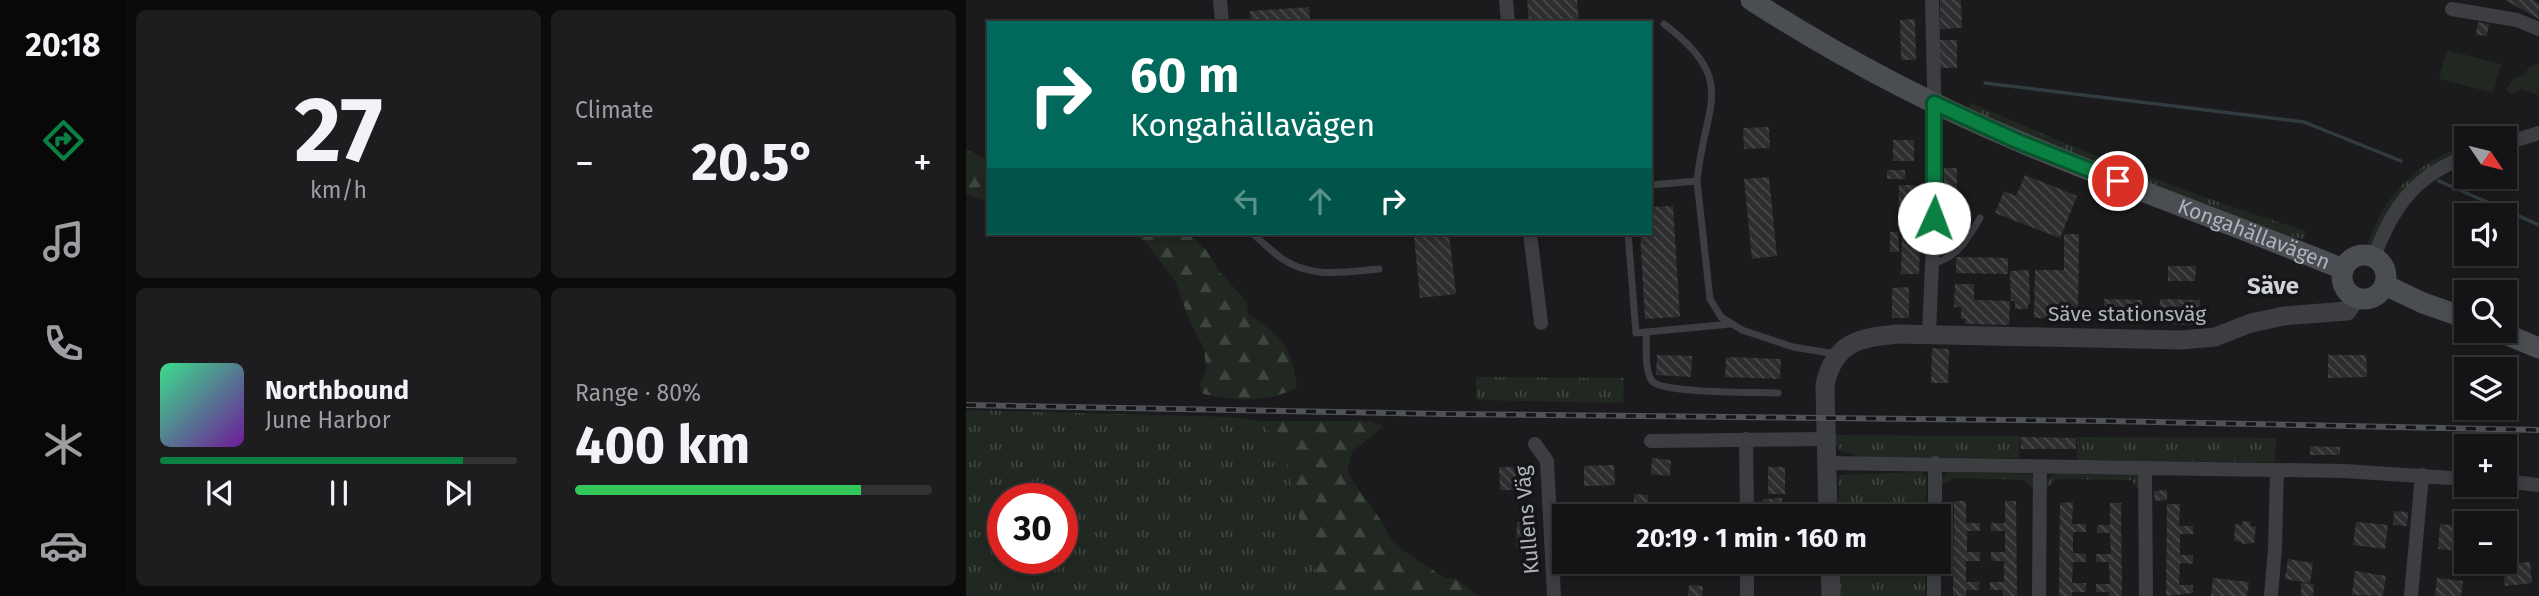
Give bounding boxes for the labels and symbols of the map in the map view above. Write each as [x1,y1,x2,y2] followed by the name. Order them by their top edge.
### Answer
[2454,126,2516,189] north arrow
[2088,151,2148,211] pin
[1897,181,1971,255] position arrow
[2174,193,2334,275] street label: Kongahällavägen
[2247,272,2299,300] district label: Säve
[2048,301,2206,327] street label: Säve stationsväg
[1509,465,1545,575] street label: Kullens Väg
[987,483,1078,574] speed limit sign: 30

